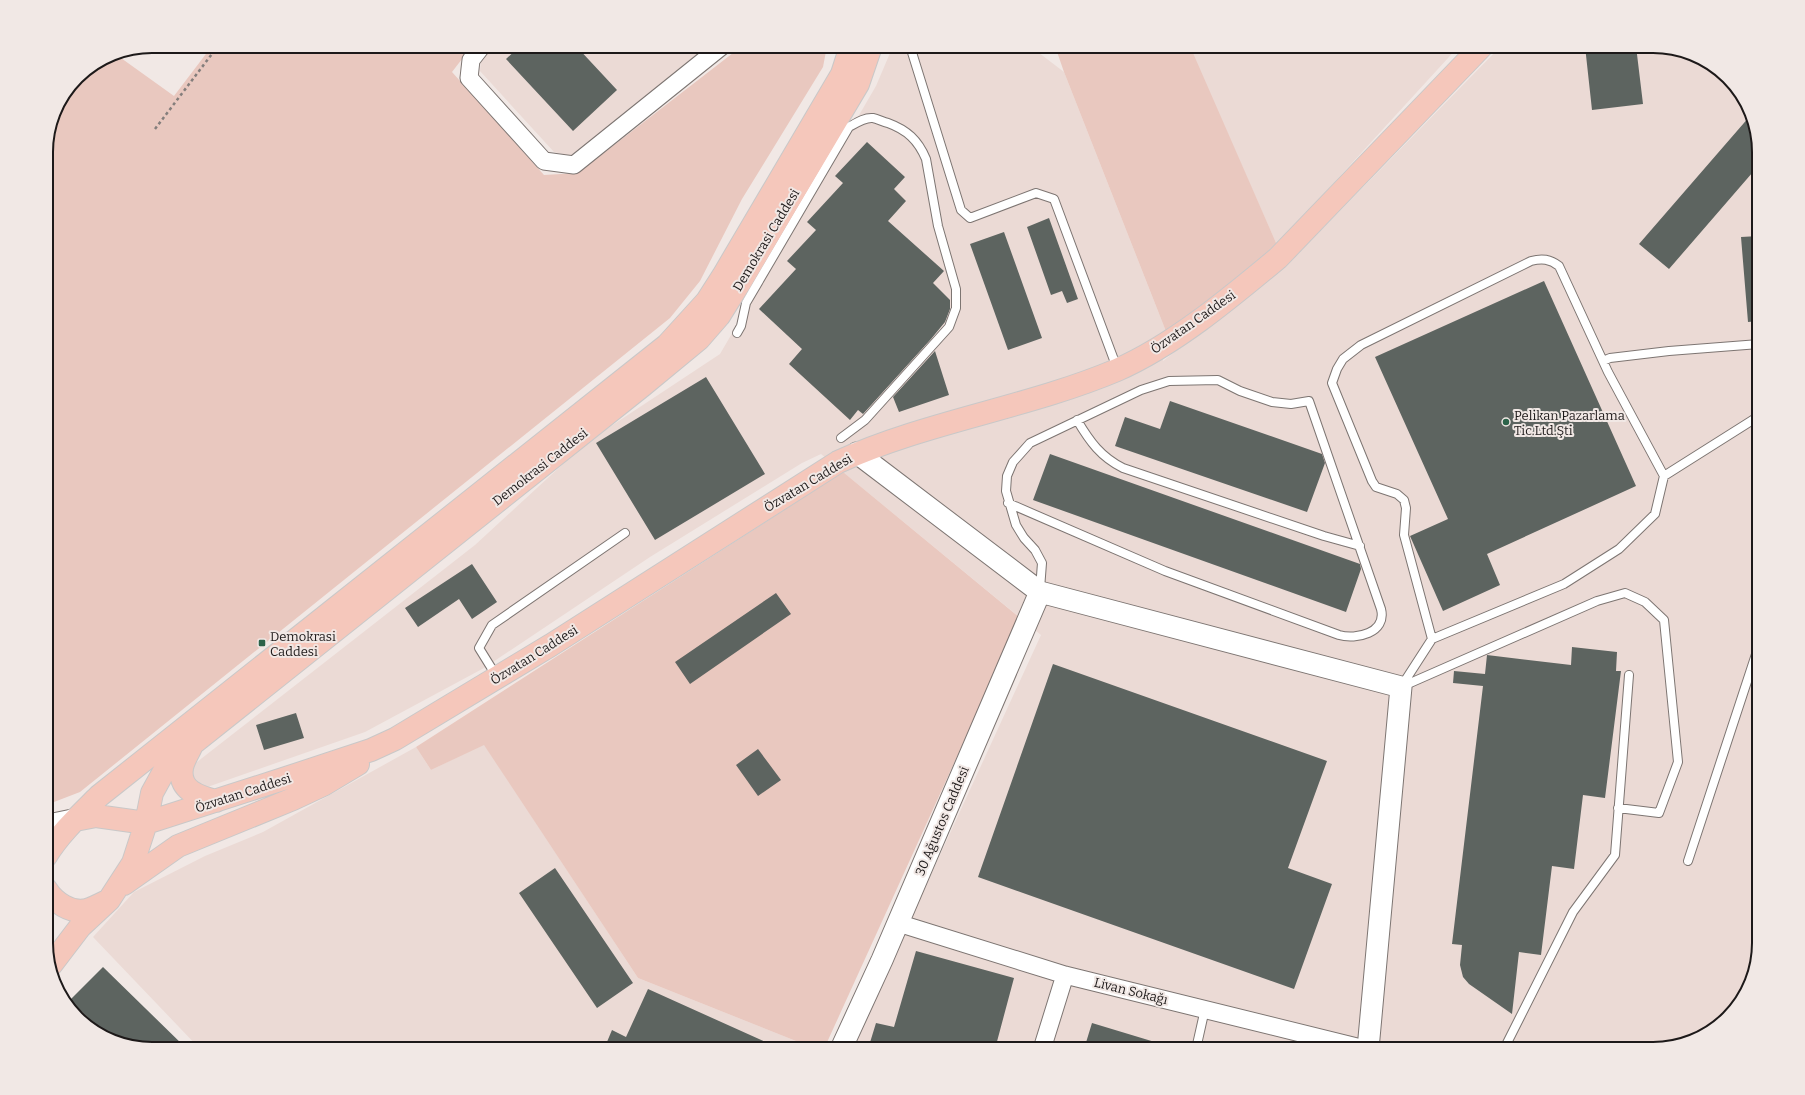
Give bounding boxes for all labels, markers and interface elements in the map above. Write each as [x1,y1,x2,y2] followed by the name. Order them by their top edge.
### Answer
[730,186,802,294] street label: Demokrasi Caddesi
[1148,287,1238,357] street label: Özvatan Caddesi
[1514,408,1625,438] place label: Pelikan Pazarlama Tic.Ltd.Şti
[1501,417,1511,427] marker: Pelikan Pazarlama Tic.Ltd.Şti
[490,425,591,509] street label: Demokrasi Caddesi
[761,451,855,515] street label: Özvatan Caddesi
[488,622,580,688] street label: Özvatan Caddesi
[270,629,336,659] place label: Demokrasi Caddesi
[257,638,267,648] marker: Demokrasi Caddesi
[912,764,972,878] street label: 30 Ağustos Caddesi
[193,770,293,816] street label: Özvatan Caddesi
[1093,975,1169,1007] street label: Livan Sokağı

